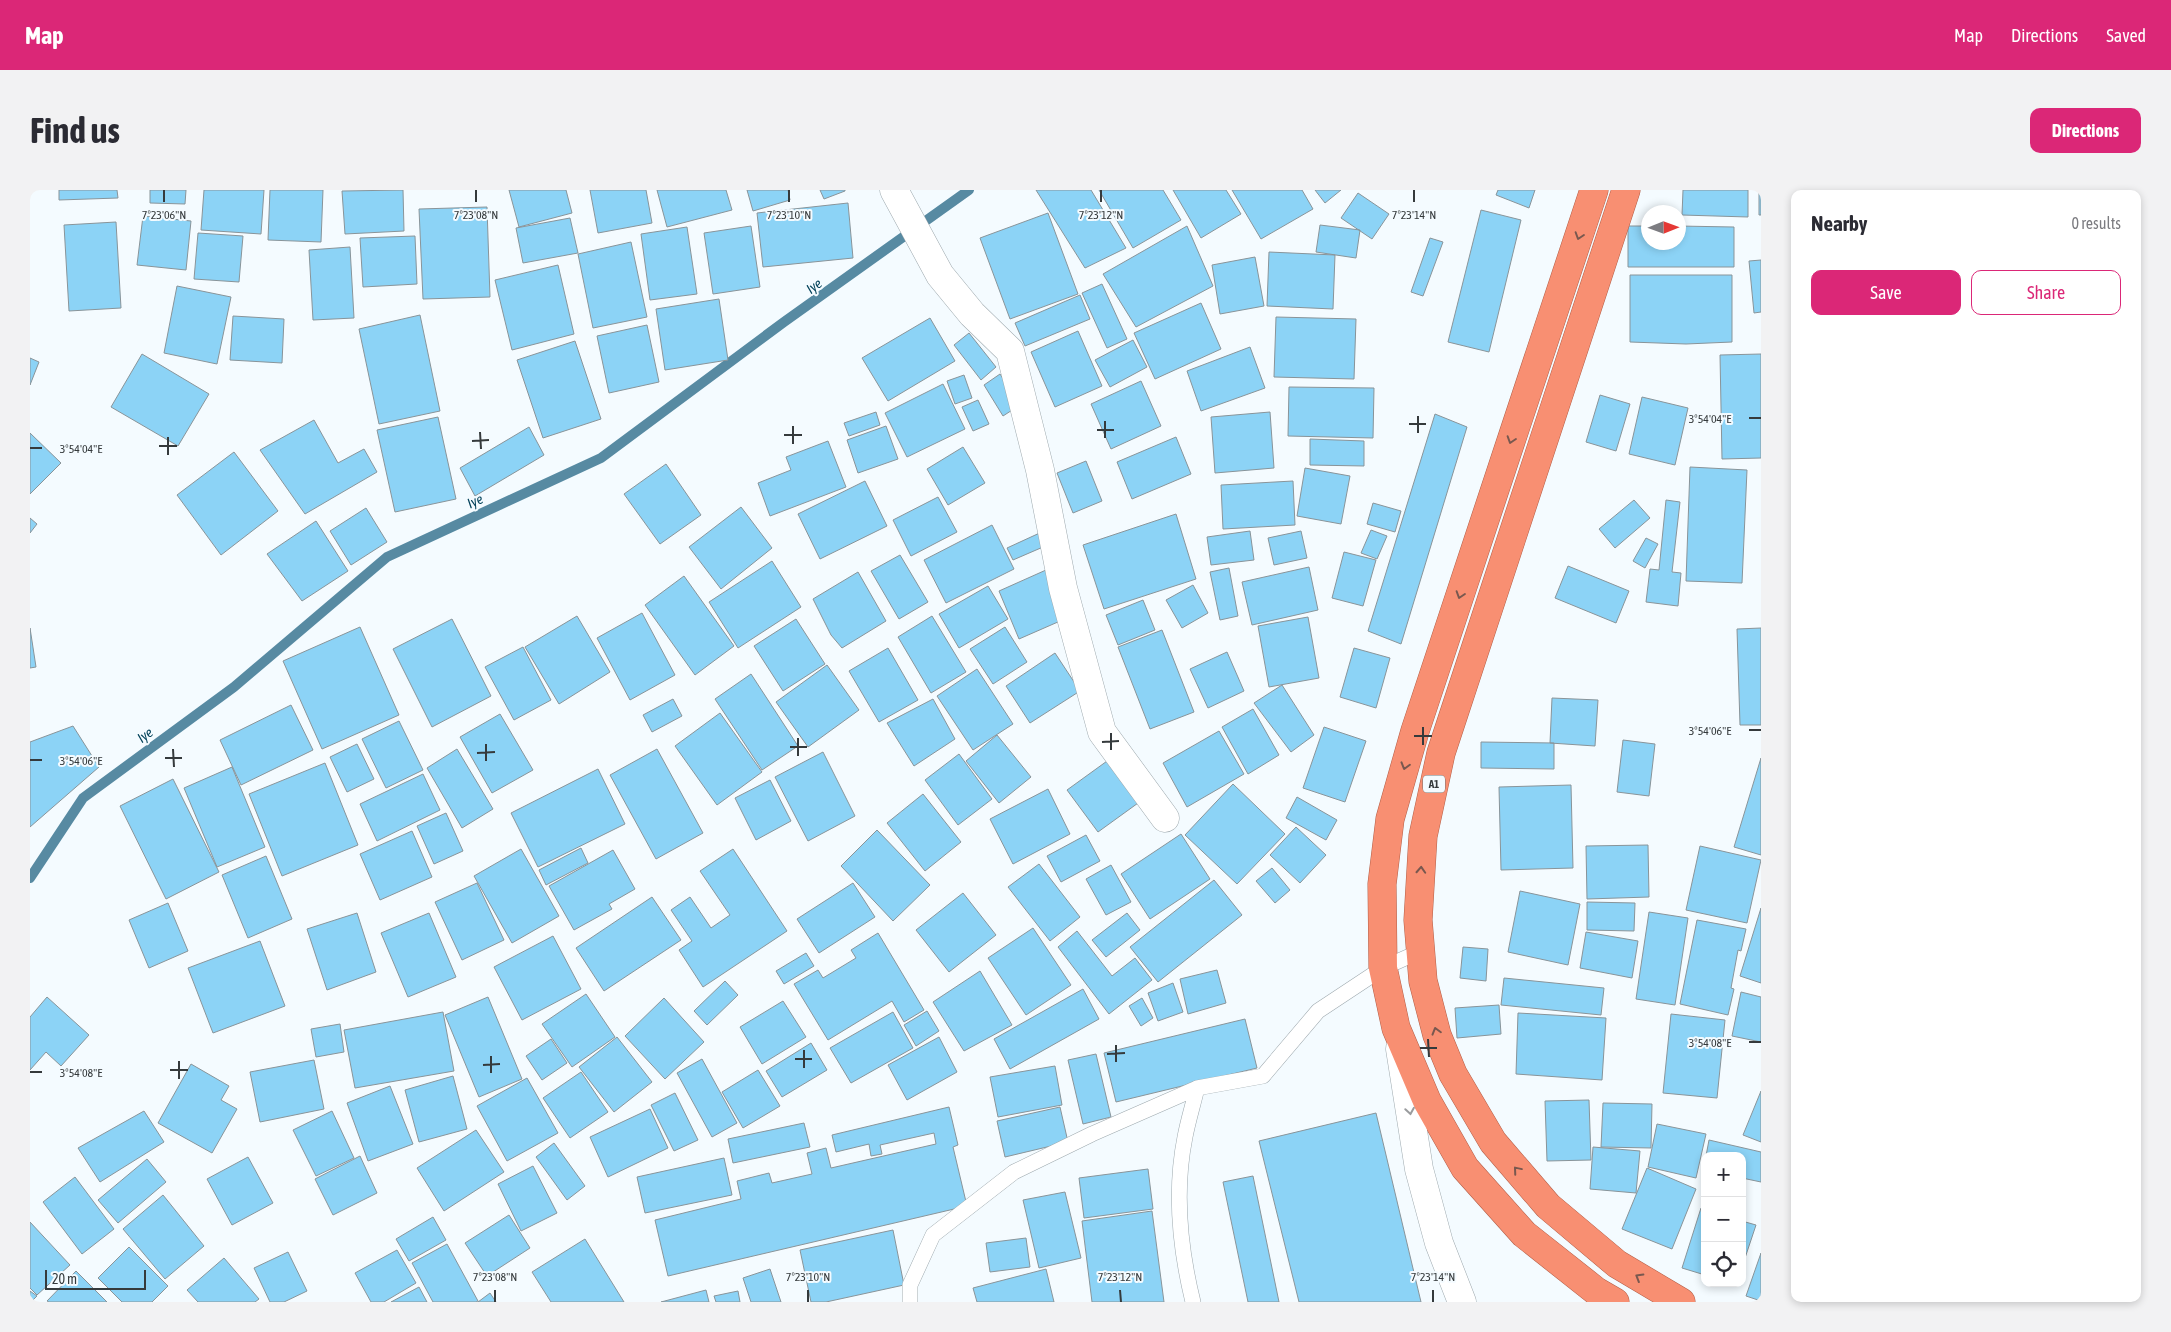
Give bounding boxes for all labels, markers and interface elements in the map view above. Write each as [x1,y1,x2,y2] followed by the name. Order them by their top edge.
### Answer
[25,22,64,49] text: Map
[1954,25,1983,46] text: Map
[2011,25,2078,46] text: Directions
[2106,25,2146,46] text: Saved
[2030,108,2141,153] button: Directions
[30,110,120,150] text: Find us
[1641,205,1686,250] north arrow
[142,208,186,222] text: 7°23'06"N
[454,208,498,222] text: 7°23'08"N
[767,208,811,222] text: 7°23'10"N
[1079,208,1123,222] text: 7°23'12"N
[1392,208,1436,222] text: 7°23'14"N
[1811,211,1867,235] text: Nearby
[2071,214,2121,232] text: 0 results
[1574,232,1584,240] one-way arrow
[1811,270,1961,315] button: Save
[1971,270,2121,315] button: Share
[803,275,825,297] water label: Iye
[1689,412,1731,426] text: 3°54'04"E
[1507,436,1517,444] one-way arrow
[60,442,102,456] text: 3°54'04"E
[465,490,485,512] water label: Iye
[1456,590,1466,598] one-way arrow
[134,724,156,746] water label: Iye
[1689,724,1731,738] text: 3°54'06"E
[60,754,102,768] text: 3°54'06"E
[1400,762,1411,770] one-way arrow
[1423,776,1445,792] road number: A1
[1415,866,1426,874] one-way arrow
[1431,1027,1442,1035] one-way arrow
[1689,1036,1731,1050] text: 3°54'08"E
[60,1066,102,1080] text: 3°54'08"E
[1404,1107,1414,1115] one-way arrow
[1701,1152,1746,1287] map controls
[1701,1152,1746,1197] button: +
[1514,1167,1523,1176] one-way arrow
[1701,1197,1746,1242] button: −
[1701,1242,1746,1287] button: locate
[45,1267,146,1290] scale bar
[473,1270,517,1284] text: 7°23'08"N
[786,1270,830,1284] text: 7°23'10"N
[1098,1270,1142,1284] text: 7°23'12"N
[1411,1270,1455,1284] text: 7°23'14"N
[52,1271,77,1287] text: 20 m
[1635,1273,1644,1283] one-way arrow

